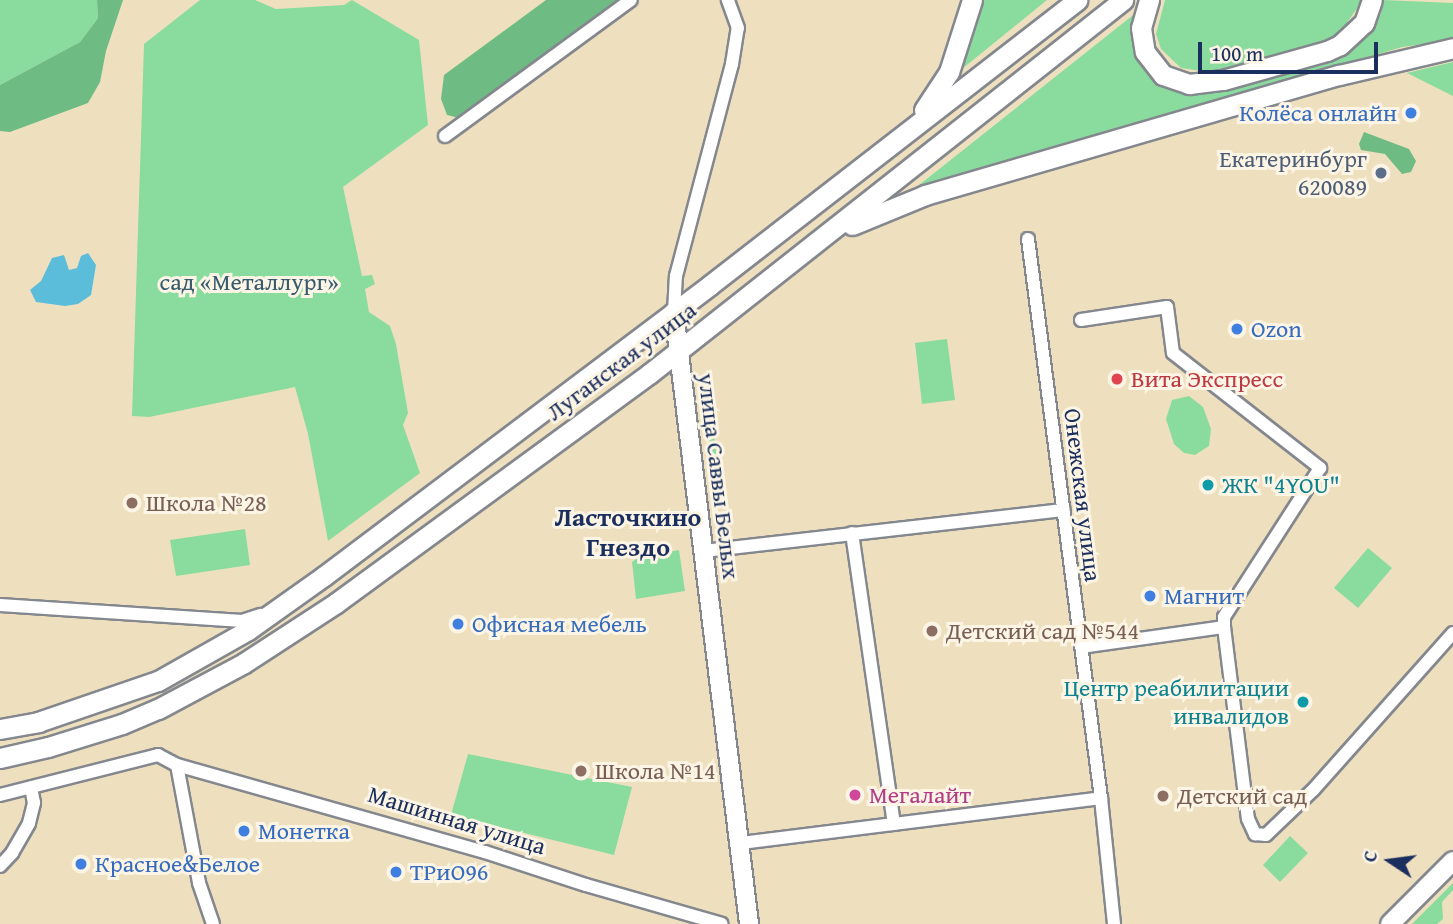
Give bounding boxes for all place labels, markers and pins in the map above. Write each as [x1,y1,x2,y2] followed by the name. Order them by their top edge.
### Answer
[1239,99,1397,127] place label: Колёса онлайн
[1403,105,1419,121] marker: Колёса онлайн
[1219,145,1367,201] place label: Екатеринбург 620089
[1373,165,1389,181] marker: Екатеринбург 620089
[1251,315,1302,343] place label: Ozon
[1229,321,1245,337] marker: Ozon
[1131,365,1283,393] place label: Вита Экспресс
[1109,371,1125,387] marker: Вита Экспресс
[1222,471,1340,499] place label: ЖК "4YOU"
[1200,477,1216,493] marker: ЖК "4YOU"
[146,489,267,517] place label: Школа №28
[124,495,140,511] marker: Школа №28
[1164,582,1244,610] place label: Магнит
[1142,588,1158,604] marker: Магнит
[472,610,647,638] place label: Офисная мебель
[450,616,466,632] marker: Офисная мебель
[946,617,1139,645] place label: Детский сад №544
[924,623,940,639] marker: Детский сад №544
[1064,674,1289,730] place label: Центр реабилитации инвалидов
[1295,694,1311,710] marker: Центр реабилитации инвалидов
[595,757,716,785] place label: Школа №14
[573,763,589,779] marker: Школа №14
[869,781,971,809] place label: Мегалайт
[1177,782,1307,810] place label: Детский сад
[847,787,863,803] marker: Мегалайт
[1155,788,1171,804] marker: Детский сад
[258,817,350,845] place label: Монетка
[236,823,252,839] marker: Монетка
[95,850,260,878] place label: Красное&Белое
[73,856,89,872] marker: Красное&Белое
[410,858,488,886] place label: ТРиО96
[388,864,404,880] marker: ТРиО96

